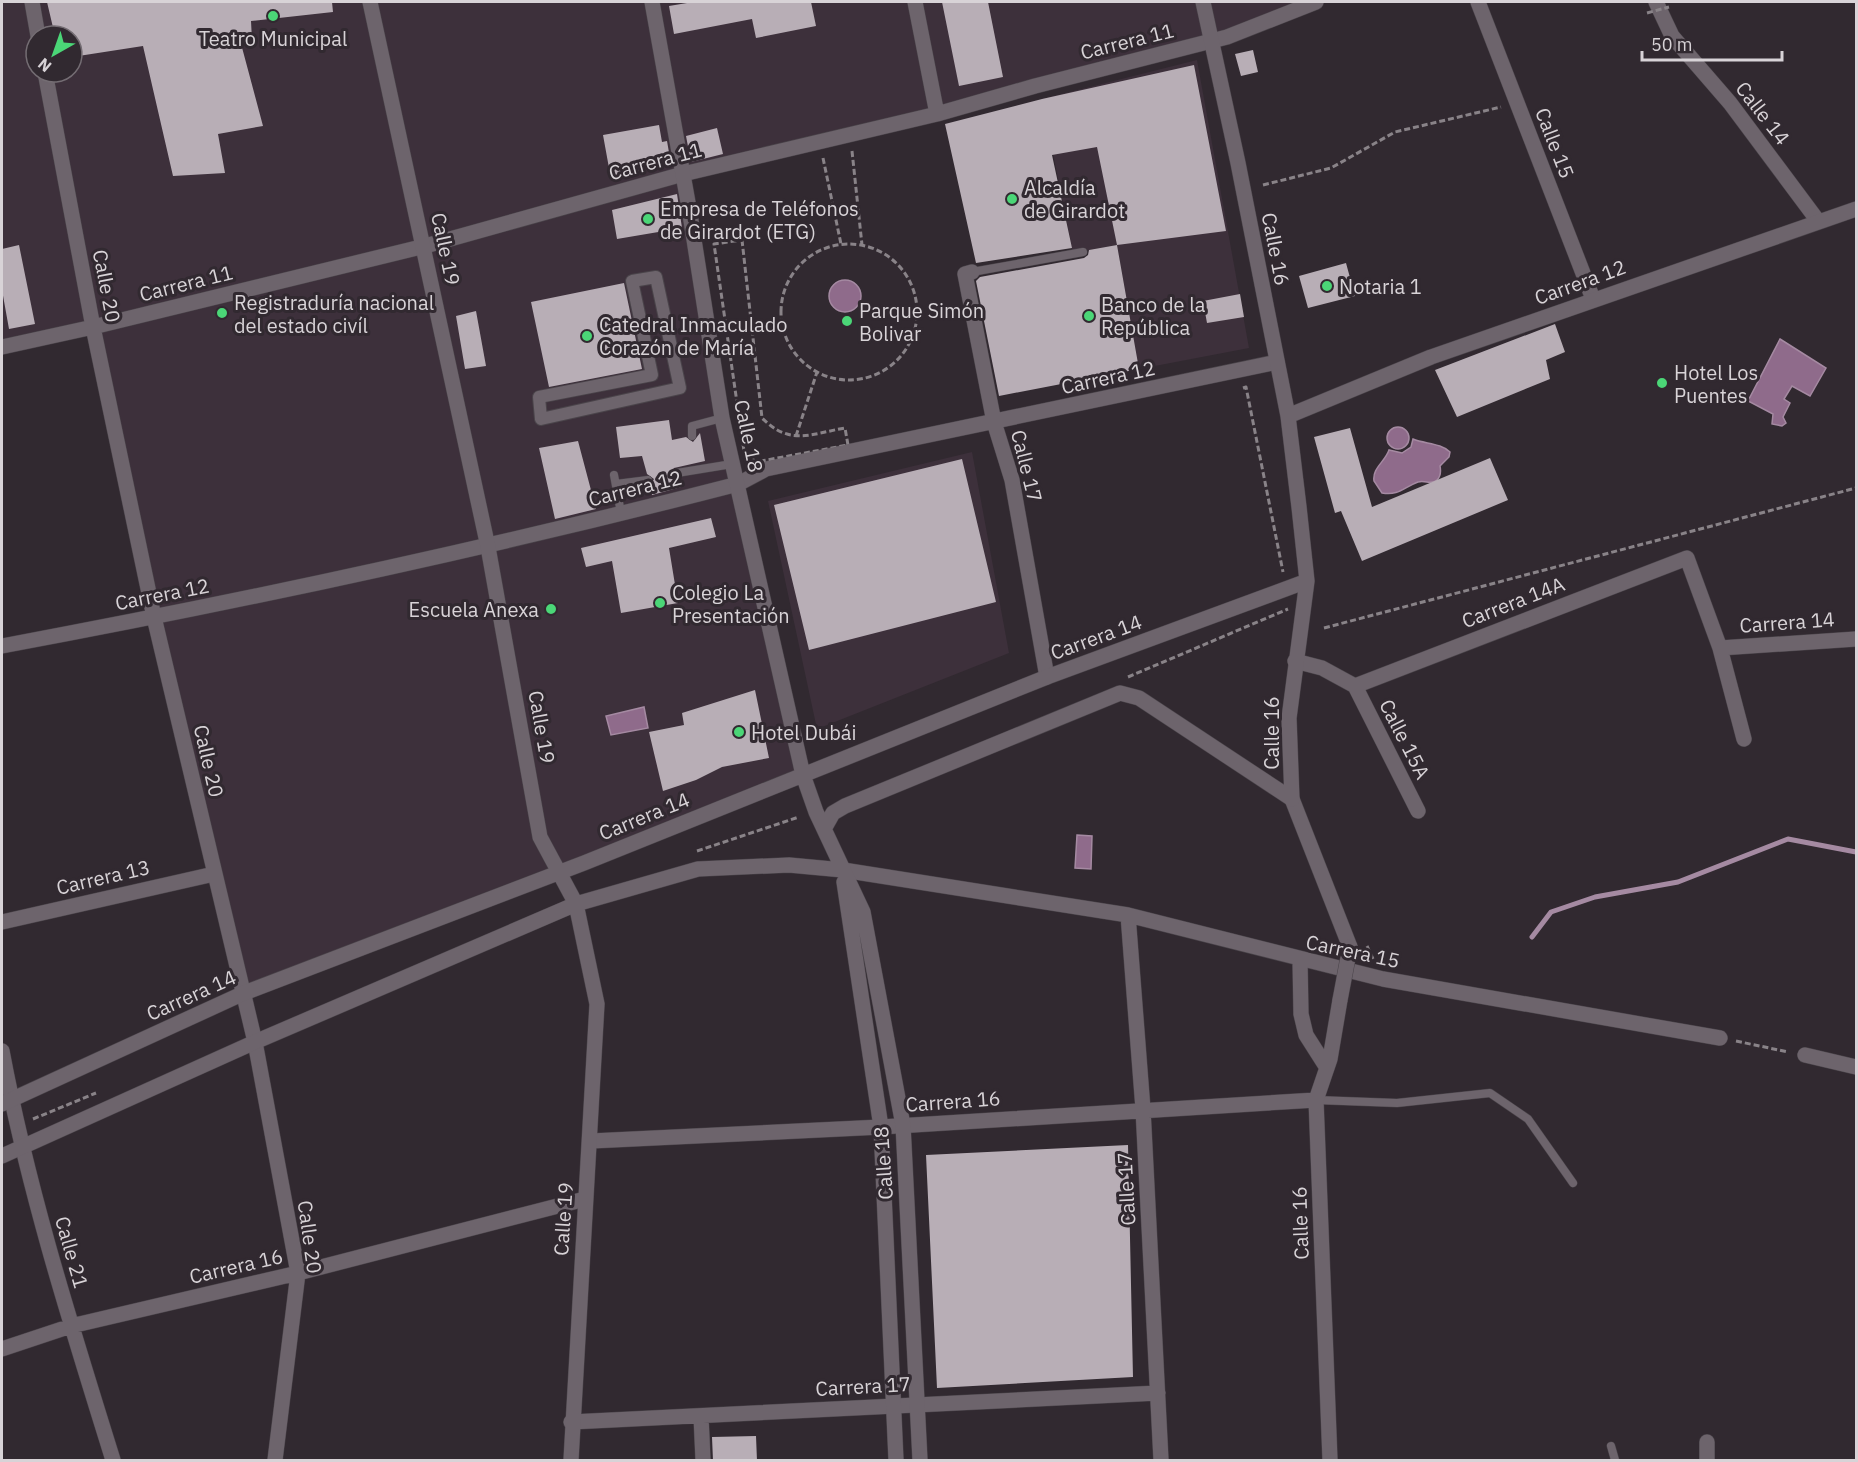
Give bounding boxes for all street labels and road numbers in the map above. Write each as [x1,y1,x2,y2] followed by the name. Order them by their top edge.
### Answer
[1077,16,1177,66] street label: Carrera 11
[1730,76,1796,150] street label: Calle 14
[1529,104,1581,182] street label: Calle 15
[605,136,705,186] street label: Carrera 11
[425,210,467,288] street label: Calle 19
[1256,210,1296,288] street label: Calle 16
[87,247,127,325] street label: Calle 20
[1531,253,1629,311] street label: Carrera 12
[136,258,236,308] street label: Carrera 11
[1059,354,1157,400] street label: Carrera 12
[728,397,770,475] street label: Calle 18
[1005,427,1049,505] street label: Calle 17
[585,463,685,513] street label: Carrera 12
[1458,570,1568,634] street label: Carrera 14A
[113,572,211,616] street label: Carrera 12
[1739,605,1835,639] street label: Carrera 14
[1047,608,1145,666] street label: Carrera 14
[522,688,562,766] street label: Calle 19
[1373,694,1437,784] street label: Calle 15A
[1258,696,1285,770] street label: Calle 16
[188,722,230,800] street label: Calle 20
[595,786,693,846] street label: Carrera 14
[54,853,152,901] street label: Carrera 13
[1304,928,1402,974] street label: Carrera 15
[142,963,240,1027] street label: Carrera 14
[905,1084,1001,1118] street label: Carrera 16
[867,1125,899,1201] street label: Calle 18
[1111,1152,1141,1226] street label: Calle 17
[547,1181,579,1257] street label: Calle 19
[1285,1186,1315,1260] street label: Calle 16
[292,1199,328,1275] street label: Calle 20
[49,1213,95,1291] street label: Calle 21
[187,1242,285,1290] street label: Carrera 16
[815,1370,911,1402] street label: Carrera 17

